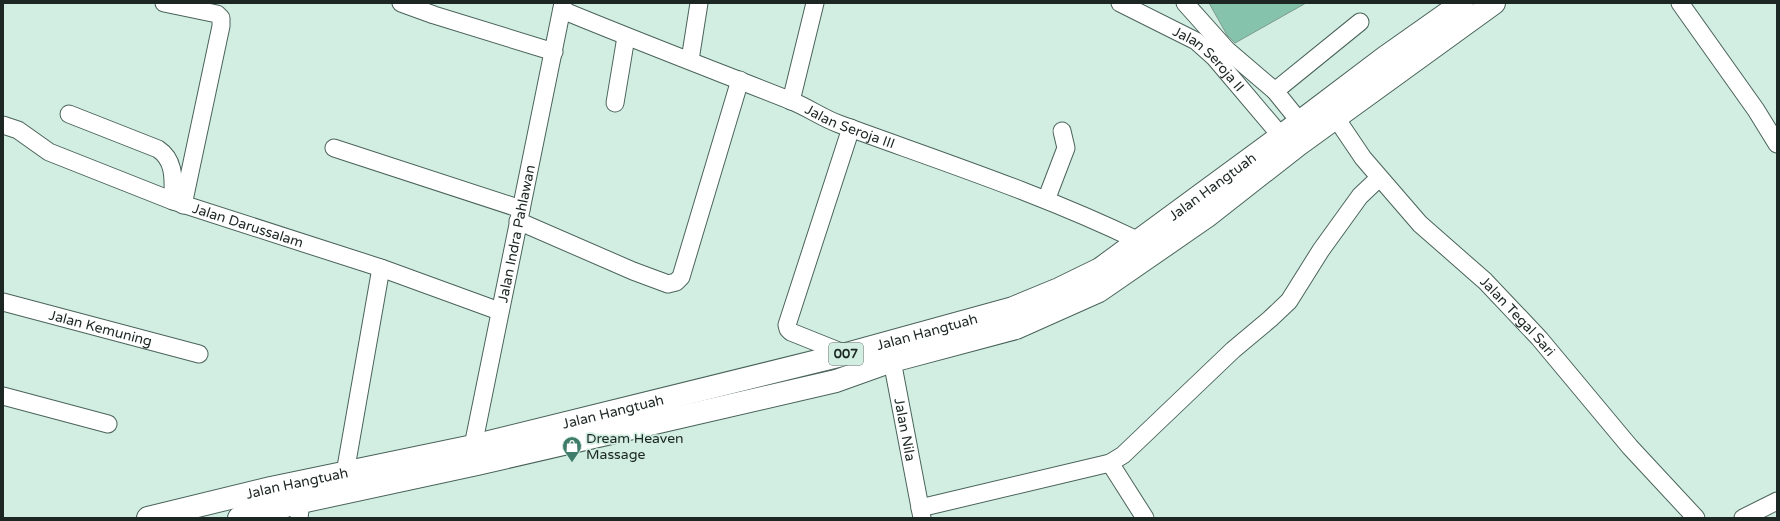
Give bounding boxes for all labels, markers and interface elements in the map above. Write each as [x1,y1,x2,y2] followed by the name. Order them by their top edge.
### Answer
[1170,22,1248,95] street label: Jalan Seroja II
[802,100,897,152] street label: Jalan Seroja III
[1165,149,1259,224] street label: Jalan Hangtuah
[494,163,538,304] street label: Jalan Indra Pahlawan
[190,199,306,251] street label: Jalan Darussalam
[1477,272,1559,360] street label: Jalan Tegal Sari
[47,306,154,350] street label: Jalan Kemuning
[874,310,979,354] street label: Jalan Hangtuah
[829,343,863,365] road number: 007
[560,391,665,432] street label: Jalan Hangtuah
[891,397,919,463] street label: Jalan Nila
[586,430,684,463] place label: Dream Heaven Massage
[561,435,583,463] shop icon: Dream Heaven Massage
[244,464,350,502] street label: Jalan Hangtuah

